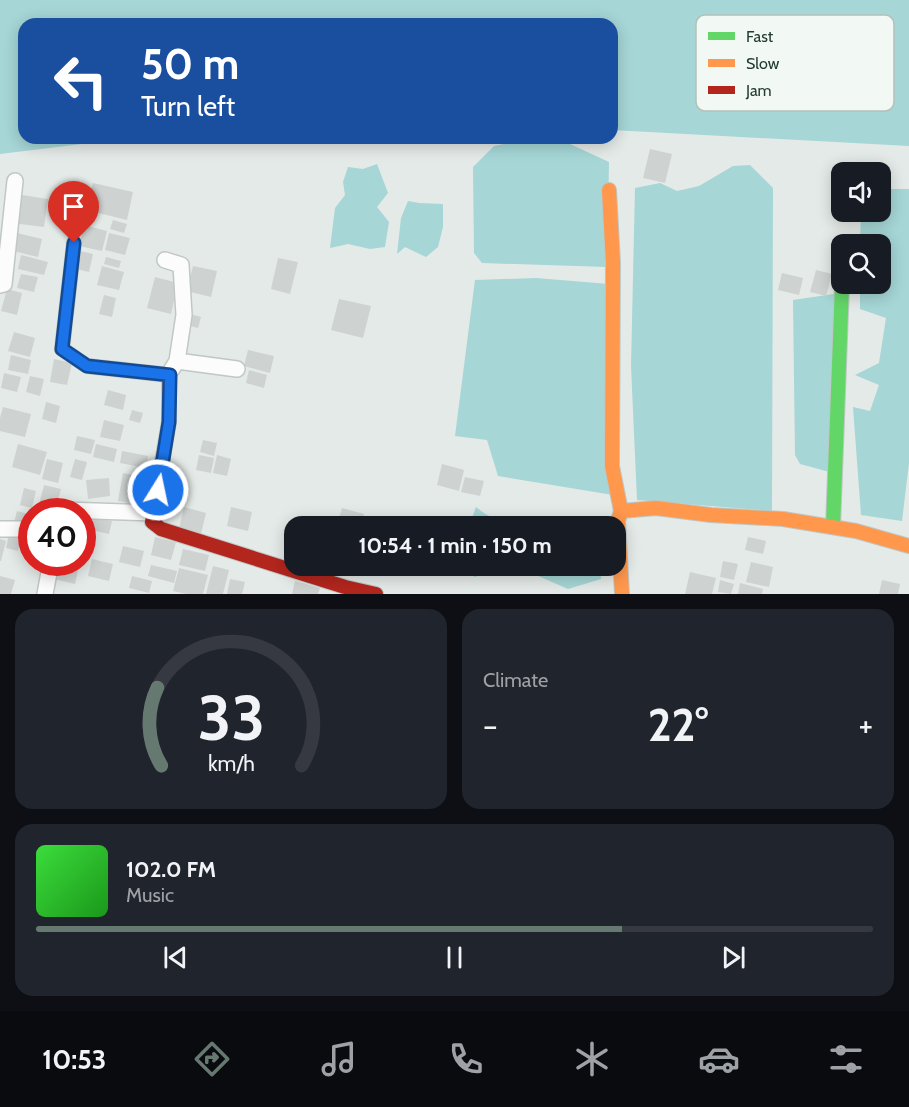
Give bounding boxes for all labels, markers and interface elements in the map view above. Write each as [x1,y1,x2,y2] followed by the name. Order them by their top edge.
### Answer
[696,15,894,111] legend
[746,27,774,46] text: Fast
[141,38,239,90] text: 50 m
[42,42,120,120] icon: left
[746,54,780,73] text: Slow
[745,81,772,100] text: Jam
[141,90,235,123] text: Turn left
[831,162,891,294] map controls
[831,162,891,222] button: sound
[48,181,99,243] pin
[57,190,90,223] icon: arrive
[831,234,891,294] button: search
[126,458,190,522] position arrow
[18,498,96,576] speed limit sign: 40
[358,532,552,559] text: 10:54 · 1 min · 150 m
[483,668,548,692] text: Climate
[197,680,265,756] text: 33
[648,698,708,752] text: 22°
[483,705,498,745] text: −
[858,705,873,745] text: +
[208,750,254,776] text: km/h
[126,856,216,883] text: 102.0 FM
[126,883,174,907] text: Music
[159,941,192,974] icon: previous
[438,941,471,974] icon: pause
[717,941,750,974] icon: next
[191,1038,233,1080] icon: directions
[318,1038,360,1080] icon: music
[445,1038,487,1080] icon: phone
[571,1038,613,1080] icon: climate
[698,1038,740,1080] icon: car
[825,1038,867,1080] icon: filters
[42,1043,106,1076] text: 10:53

